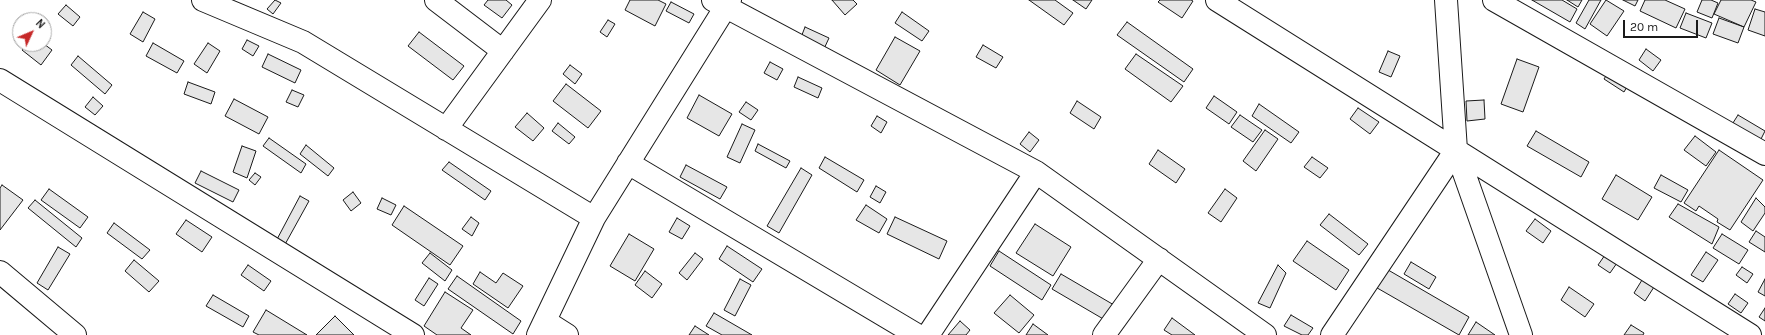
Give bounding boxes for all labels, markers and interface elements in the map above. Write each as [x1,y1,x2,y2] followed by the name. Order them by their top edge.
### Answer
[12,12,52,52] north arrow
[1625,12,1700,38] scale bar
[33,17,48,31] text: N
[1630,20,1658,34] text: 20 m

